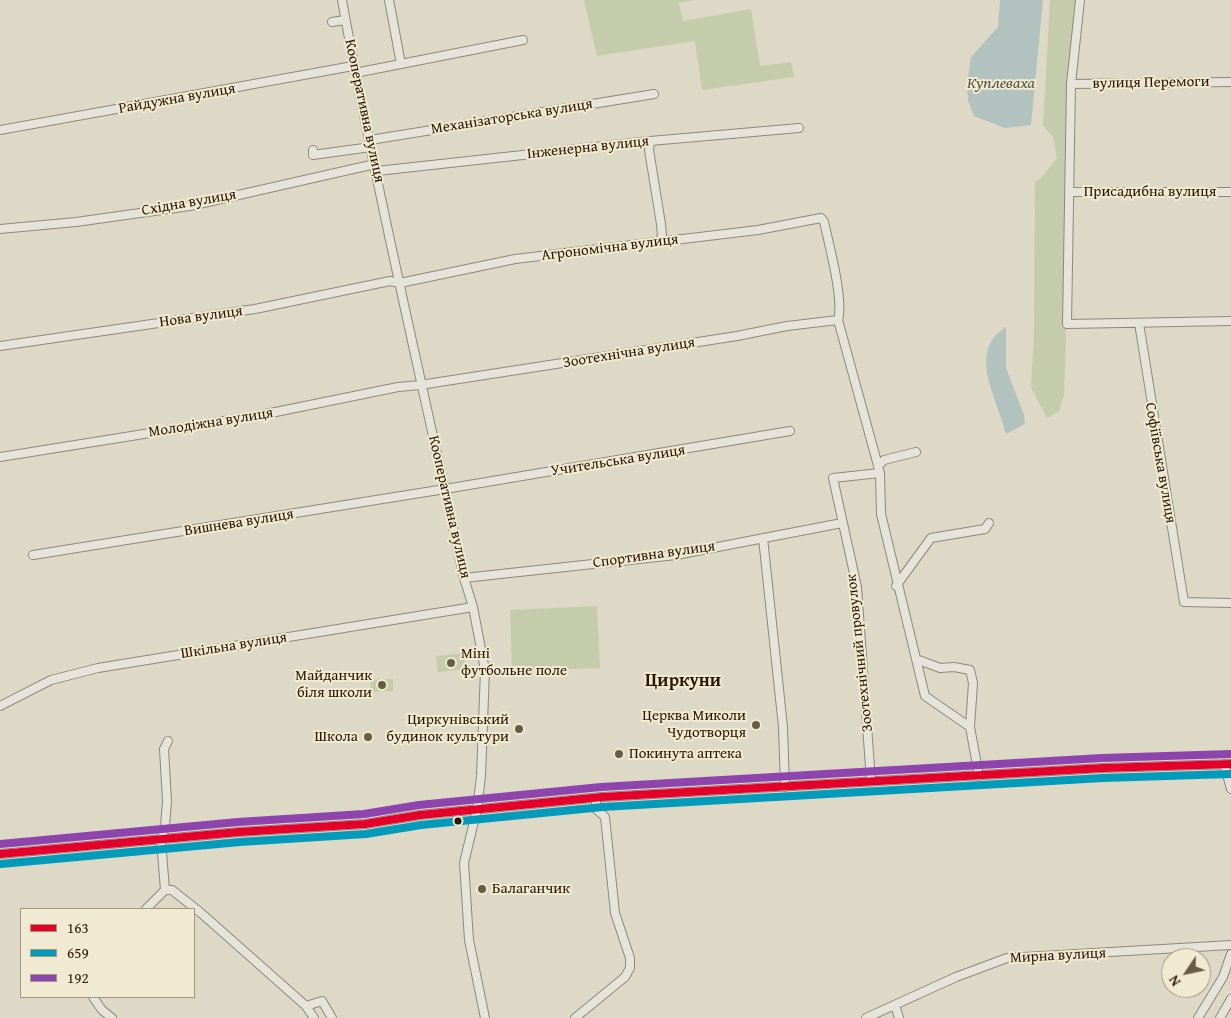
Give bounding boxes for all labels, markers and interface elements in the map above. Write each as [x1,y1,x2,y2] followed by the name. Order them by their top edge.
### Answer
[340,38,388,184] street label: Кооперативна вулиця
[1092,73,1210,93] street label: вулиця Перемоги
[967,74,1035,94] water label: Куплеваха
[117,80,237,118] street label: Райдужна вулиця
[430,95,594,139] street label: Механізаторська вулиця
[526,133,650,163] street label: Інженерна вулиця
[1084,183,1216,201] street label: Присадибна вулиця
[140,186,238,220] street label: Східна вулиця
[540,231,680,265] street label: Агрономічна вулиця
[158,302,244,332] street label: Нова вулиця
[562,334,696,372] street label: Зоотехнічна вулиця
[1141,401,1179,525] street label: Софіївська вулиця
[147,404,275,442] street label: Молодіжна вулиця
[424,434,474,580] street label: Кооперативна вулиця
[549,441,687,481] street label: Учительська вулиця
[183,505,295,541] street label: Вишнева вулиця
[592,538,716,572] street label: Спортивна вулиця
[843,573,877,733] street label: Зоотехнічний провулок
[180,629,288,663] street label: Шкільна вулиця
[461,645,567,680] place label: Міні футбольне поле
[445,657,457,669] marker: Міні футбольне поле
[295,667,372,702] place label: Майданчик біля школи
[645,670,721,692] district label: Циркуни
[376,679,388,691] marker: Майданчик біля школи
[642,707,746,742] place label: Церква Миколи Чудотворця
[386,711,509,746] place label: Циркунівський будинок культури
[750,719,762,731] marker: Церква Миколи Чудотворця
[513,723,525,735] marker: Циркунівський будинок культури
[315,728,358,746] place label: Школа
[362,731,374,743] marker: Школа
[629,745,742,763] place label: Покинута аптека
[613,748,625,760] marker: Покинута аптека
[453,816,463,826] unlabelled marker
[492,880,570,898] place label: Балаганчик
[476,883,488,895] marker: Балаганчик
[20,908,195,998] legend
[67,917,89,938] text: 163
[67,942,89,963] text: 659
[1009,944,1107,968] street label: Мирна вулиця
[1161,948,1211,998] north arrow
[67,967,89,988] text: 192
[1163,971,1185,990] text: N

